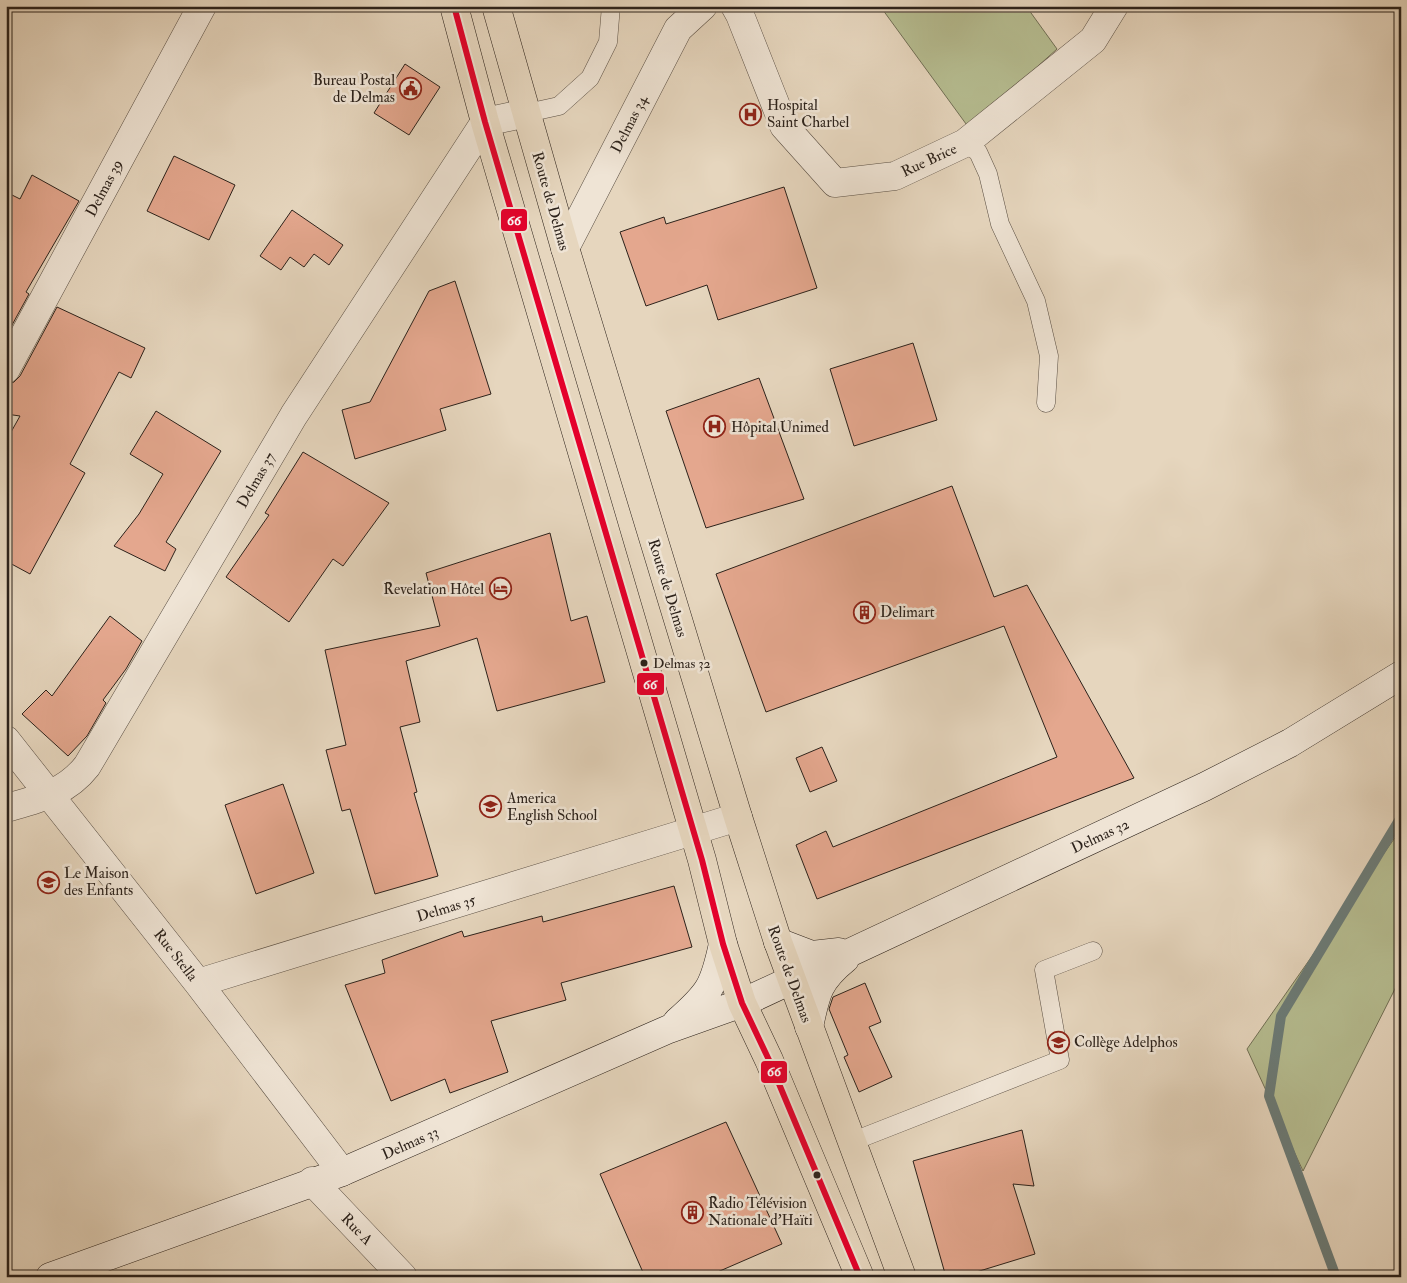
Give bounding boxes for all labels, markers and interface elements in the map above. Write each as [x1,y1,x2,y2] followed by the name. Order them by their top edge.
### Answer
[313,71,395,107] place label: Bureau Postal de Delmas
[399,77,423,101] public building icon: Bureau Postal de Delmas
[607,91,652,156] street label: Delmas 34
[767,96,849,132] place label: Hospital Saint Charbel
[739,102,763,126] hospital icon: Hospital Saint Charbel
[898,139,960,182] street label: Rue Brice
[527,150,574,253] street label: Route de Delmas
[82,156,127,220] street label: Delmas 39
[500,208,528,232] line badge: 66
[507,212,522,229] text: 66
[703,415,727,439] hospital icon: Hôpital Unimed
[731,418,830,438] place label: Hôpital Unimed
[233,449,280,511] street label: Delmas 37
[644,537,692,640] street label: Route de Delmas
[488,577,512,601] hotel icon: Revelation Hôtel
[383,580,484,599] place label: Revelation Hôtel
[852,600,876,624] building icon: Delimart
[880,603,935,622] place label: Delimart
[653,655,711,672] place label: Delmas 32
[639,658,649,668] marker: Delmas 32
[636,672,665,696] line badge: 66
[643,676,658,693] text: 66
[506,789,598,825] place label: America English School
[479,795,503,819] school or university icon: America English School
[1068,815,1133,858] street label: Delmas 32
[64,864,133,900] place label: Le Maison des Enfants
[36,870,60,894] school or university icon: Le Maison des Enfants
[414,890,478,926] street label: Delmas 35
[763,923,816,1025] street label: Route de Delmas
[149,925,202,986] street label: Rue Stella
[1046,1030,1070,1054] school or university icon: Collège Adelphos
[1074,1033,1178,1053] place label: Collège Adelphos
[760,1060,788,1084] line badge: 66
[767,1063,782,1080] text: 66
[379,1123,441,1164] street label: Delmas 33
[812,1170,822,1180] unlabelled marker
[708,1194,813,1230] place label: Radio Télévision Nationale d'Haïti
[680,1200,704,1224] building icon: Radio Télévision Nationale d'Haïti
[337,1209,377,1250] street label: Rue A

